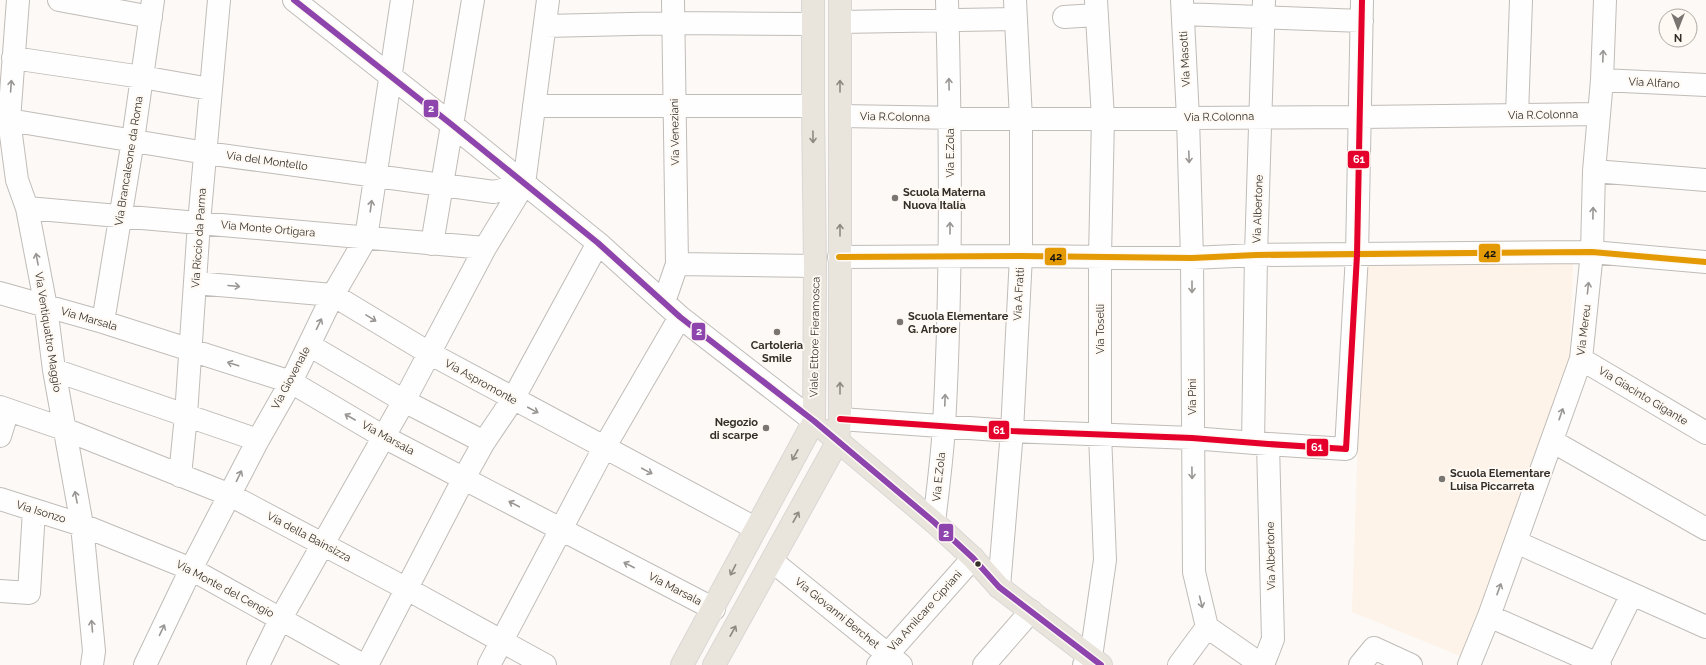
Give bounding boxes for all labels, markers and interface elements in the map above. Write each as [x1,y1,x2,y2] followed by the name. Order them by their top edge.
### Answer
[1658,8,1698,48] north arrow
[1177,31,1193,87] street label: Via Masotti
[1674,31,1682,44] text: N
[1599,50,1606,63] one-way arrow
[1628,75,1680,91] street label: Via Alfano
[945,78,953,91] one-way arrow
[8,80,15,93] one-way arrow
[836,80,844,93] one-way arrow
[112,95,146,227] street label: Via Brancaleone da Roma
[668,98,682,166] street label: Via Veneziani
[423,99,439,118] line badge: 2
[428,102,434,115] text: 2
[1508,108,1578,122] street label: Via R.Colonna
[860,110,930,124] street label: Via R.Colonna
[1184,110,1254,124] street label: Via R.Colonna
[944,128,957,178] street label: Via E.Zola
[809,130,817,143] one-way arrow
[225,149,309,173] street label: Via del Montello
[1185,150,1193,163] one-way arrow
[1347,150,1370,169] line badge: 61
[1353,153,1366,166] text: 61
[1250,174,1266,244] street label: Via Albertone
[903,186,986,212] place label: Scuola Materna Nuova Italia
[189,187,209,289] street label: Via Riccio da Parma
[890,193,900,203] marker: Scuola Materna Nuova Italia
[367,200,375,213] one-way arrow
[1589,207,1597,220] one-way arrow
[220,218,316,240] street label: Via Monte Ortigara
[946,222,954,235] one-way arrow
[836,224,844,237] one-way arrow
[1478,243,1501,263] line badge: 42
[1044,247,1067,266] line badge: 42
[1484,247,1496,260] text: 42
[1050,250,1062,263] text: 42
[32,252,40,265] one-way arrow
[1011,267,1027,321] street label: Via A.Fratti
[32,271,64,394] street label: Via Ventiquattro Maggio
[807,277,823,397] street label: Viale Ettore Fieramosca
[1188,280,1196,293] one-way arrow
[1585,282,1592,295] one-way arrow
[227,283,240,290] one-way arrow
[1094,304,1107,354] street label: Via Toselli
[1574,304,1594,356] street label: Via Mereu
[59,305,119,333] street label: Via Marsala
[908,310,1009,336] place label: Scuola Elementare G. Arbore
[365,314,376,322] one-way arrow
[895,317,905,327] marker: Scuola Elementare G. Arbore
[316,318,323,330] one-way arrow
[691,322,706,341] line badge: 2
[696,325,702,338] text: 2
[772,327,782,337] marker: Cartoleria Smile
[751,339,803,365] place label: Cartoleria Smile
[269,344,313,412] street label: Via Giovenale
[442,357,520,408] street label: Via Aspromonte
[227,359,239,367] one-way arrow
[1596,364,1691,428] street label: Via Giacinto Gigante
[1186,379,1199,415] street label: Via Pini
[836,382,844,395] one-way arrow
[941,394,949,407] one-way arrow
[527,407,539,414] one-way arrow
[1558,409,1566,421] one-way arrow
[344,412,356,420] one-way arrow
[710,416,758,442] place label: Negozio di scarpe
[359,418,417,458] street label: Via Marsala
[988,420,1010,440] line badge: 61
[761,423,771,433] marker: Negozio di scarpe
[993,424,1006,437] text: 61
[1306,438,1329,457] line badge: 61
[1311,441,1324,454] text: 61
[790,449,798,461] one-way arrow
[930,452,948,502] street label: Via E.Zola
[1188,466,1196,479] one-way arrow
[1450,467,1551,493] place label: Scuola Elementare Luisa Piccarreta
[641,468,653,475] one-way arrow
[236,471,244,483] one-way arrow
[1437,474,1447,484] marker: Scuola Elementare Luisa Piccarreta
[72,491,80,504] one-way arrow
[14,498,68,526] street label: Via Isonzo
[508,500,520,508] one-way arrow
[265,509,353,565] street label: Via della Bainsizza
[793,511,801,523] one-way arrow
[1264,521,1278,591] street label: Via Albertone
[938,523,954,542] line badge: 2
[943,527,949,540] text: 2
[174,558,277,621] street label: Via Monte del Cengio
[973,559,983,569] unlabelled marker
[623,561,635,568] one-way arrow
[729,564,737,576] one-way arrow
[885,568,965,654] street label: Via Amilcare Cipriani
[646,570,704,608] street label: Via Marsala
[792,575,882,651] street label: Via Giovanni Berchet
[1495,584,1503,596] one-way arrow
[1198,595,1205,608] one-way arrow
[88,620,95,633] one-way arrow
[159,624,166,636] one-way arrow
[730,625,738,637] one-way arrow

